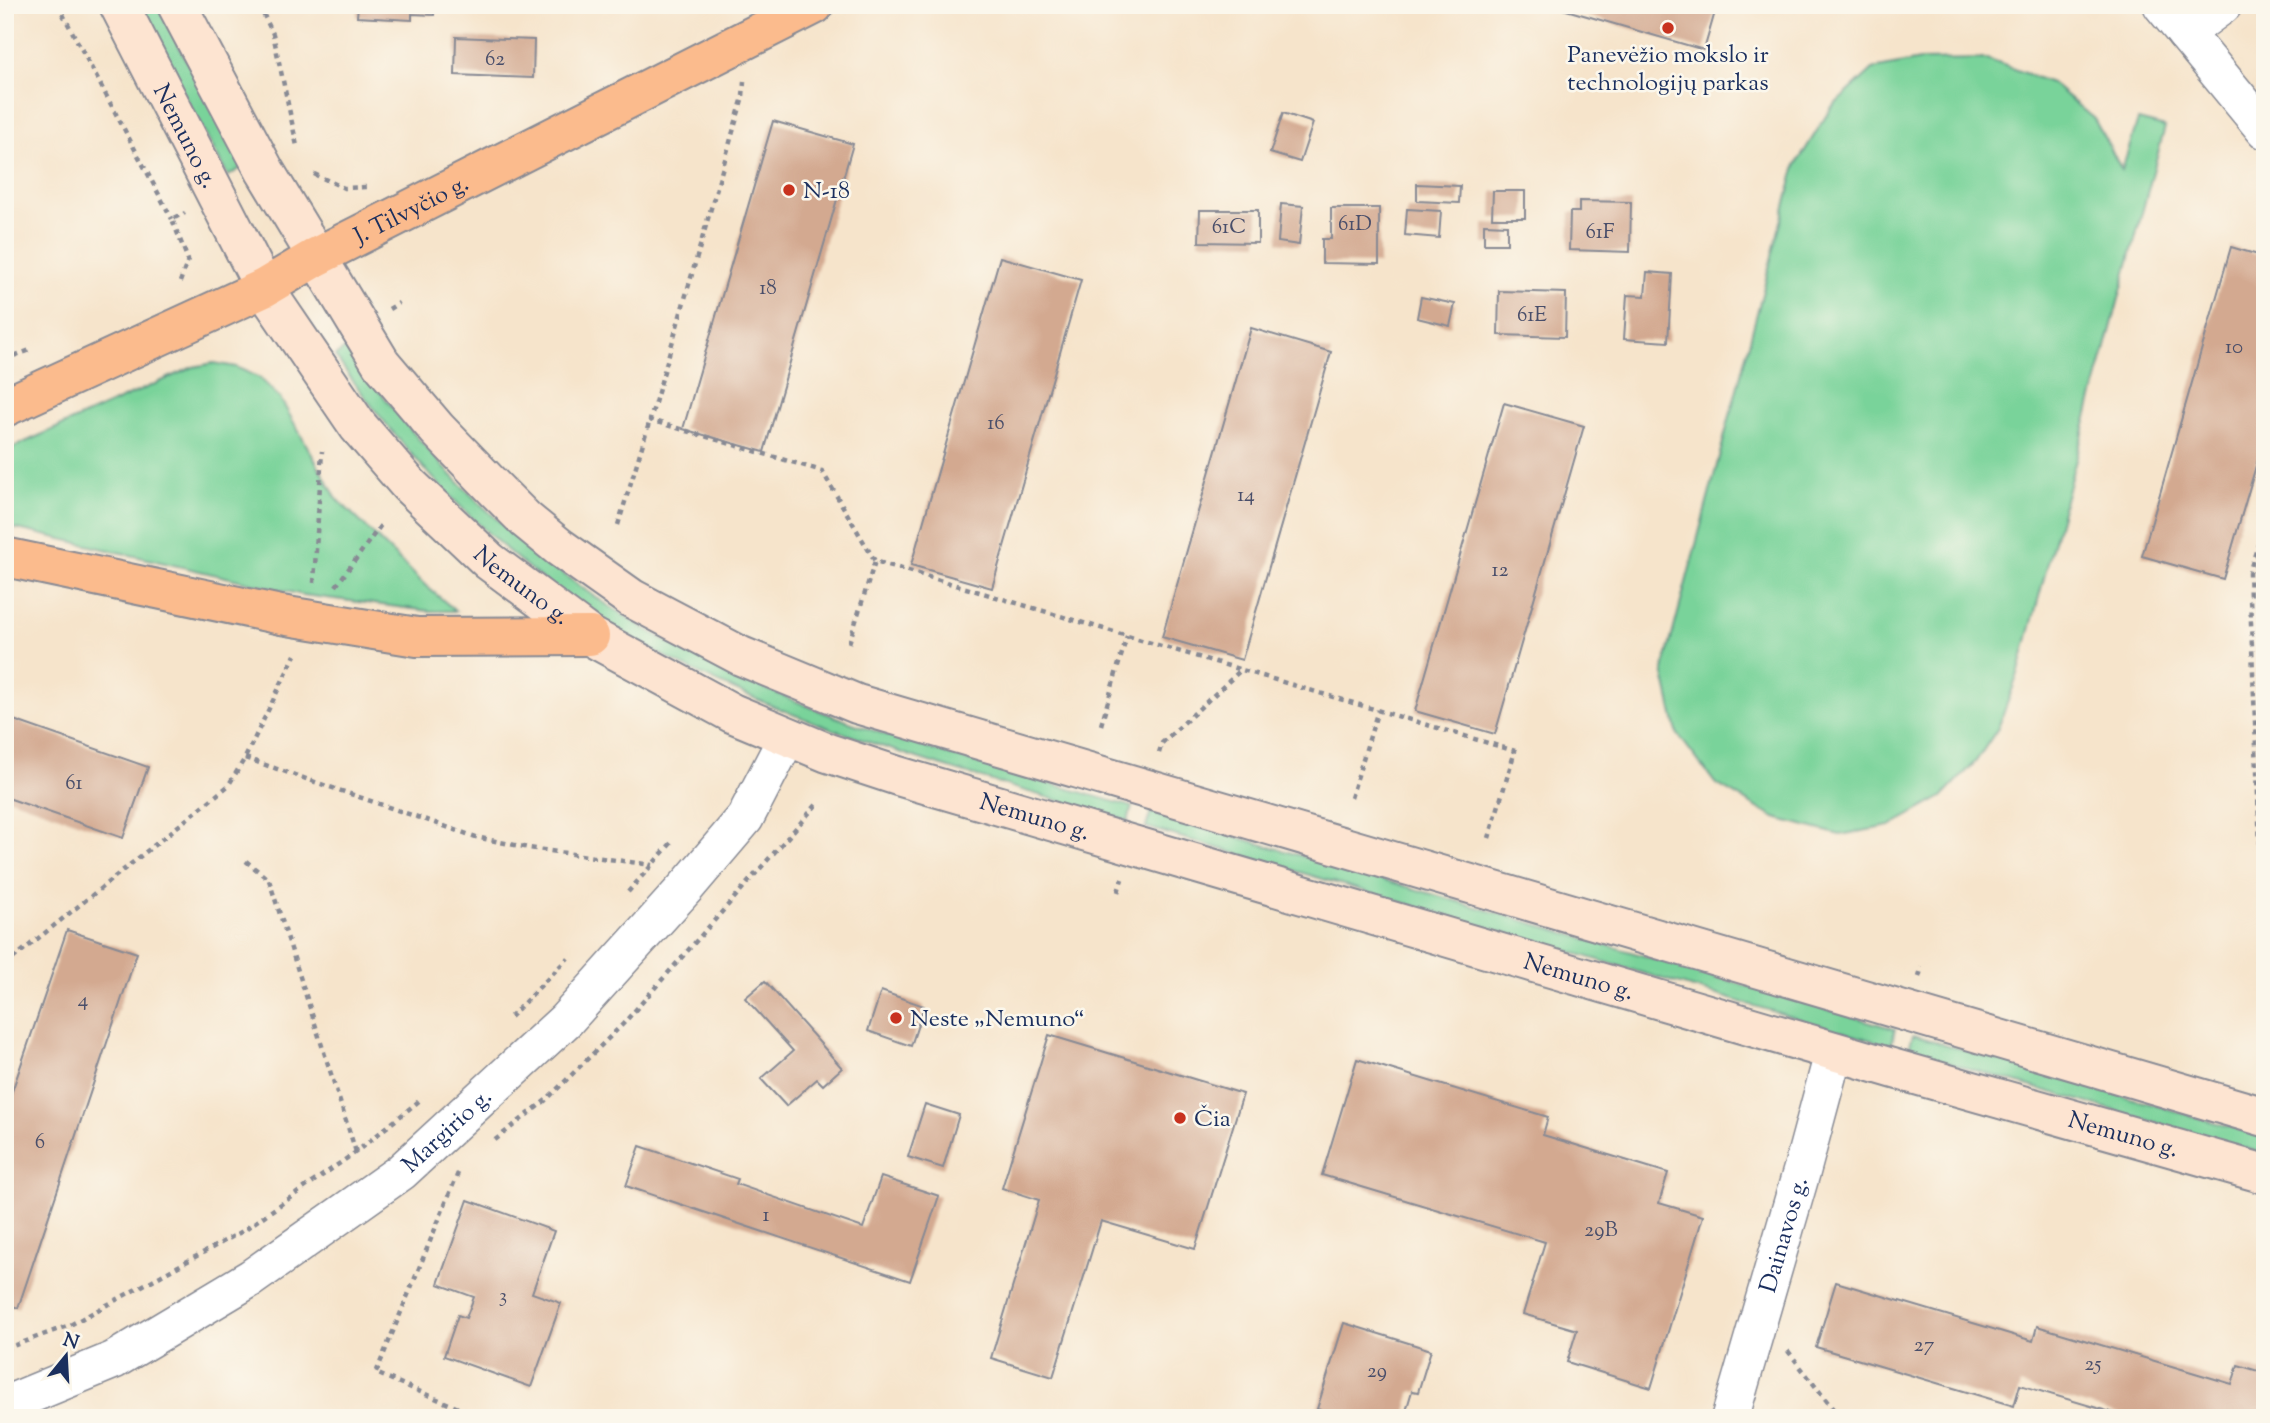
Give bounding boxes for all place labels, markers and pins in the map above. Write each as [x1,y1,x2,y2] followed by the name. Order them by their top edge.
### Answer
[1660,20,1676,36] marker: Panevėžio mokslo ir technologijų parkas
[1567,39,1769,101] place label: Panevėžio mokslo ir technologijų parkas
[803,175,850,209] place label: N-18
[781,182,797,198] marker: N-18
[910,1003,1085,1037] place label: Neste „Nemuno“
[888,1010,904,1026] marker: Neste „Nemuno“
[1194,1103,1231,1137] place label: Čia
[1172,1110,1188,1126] marker: Čia

